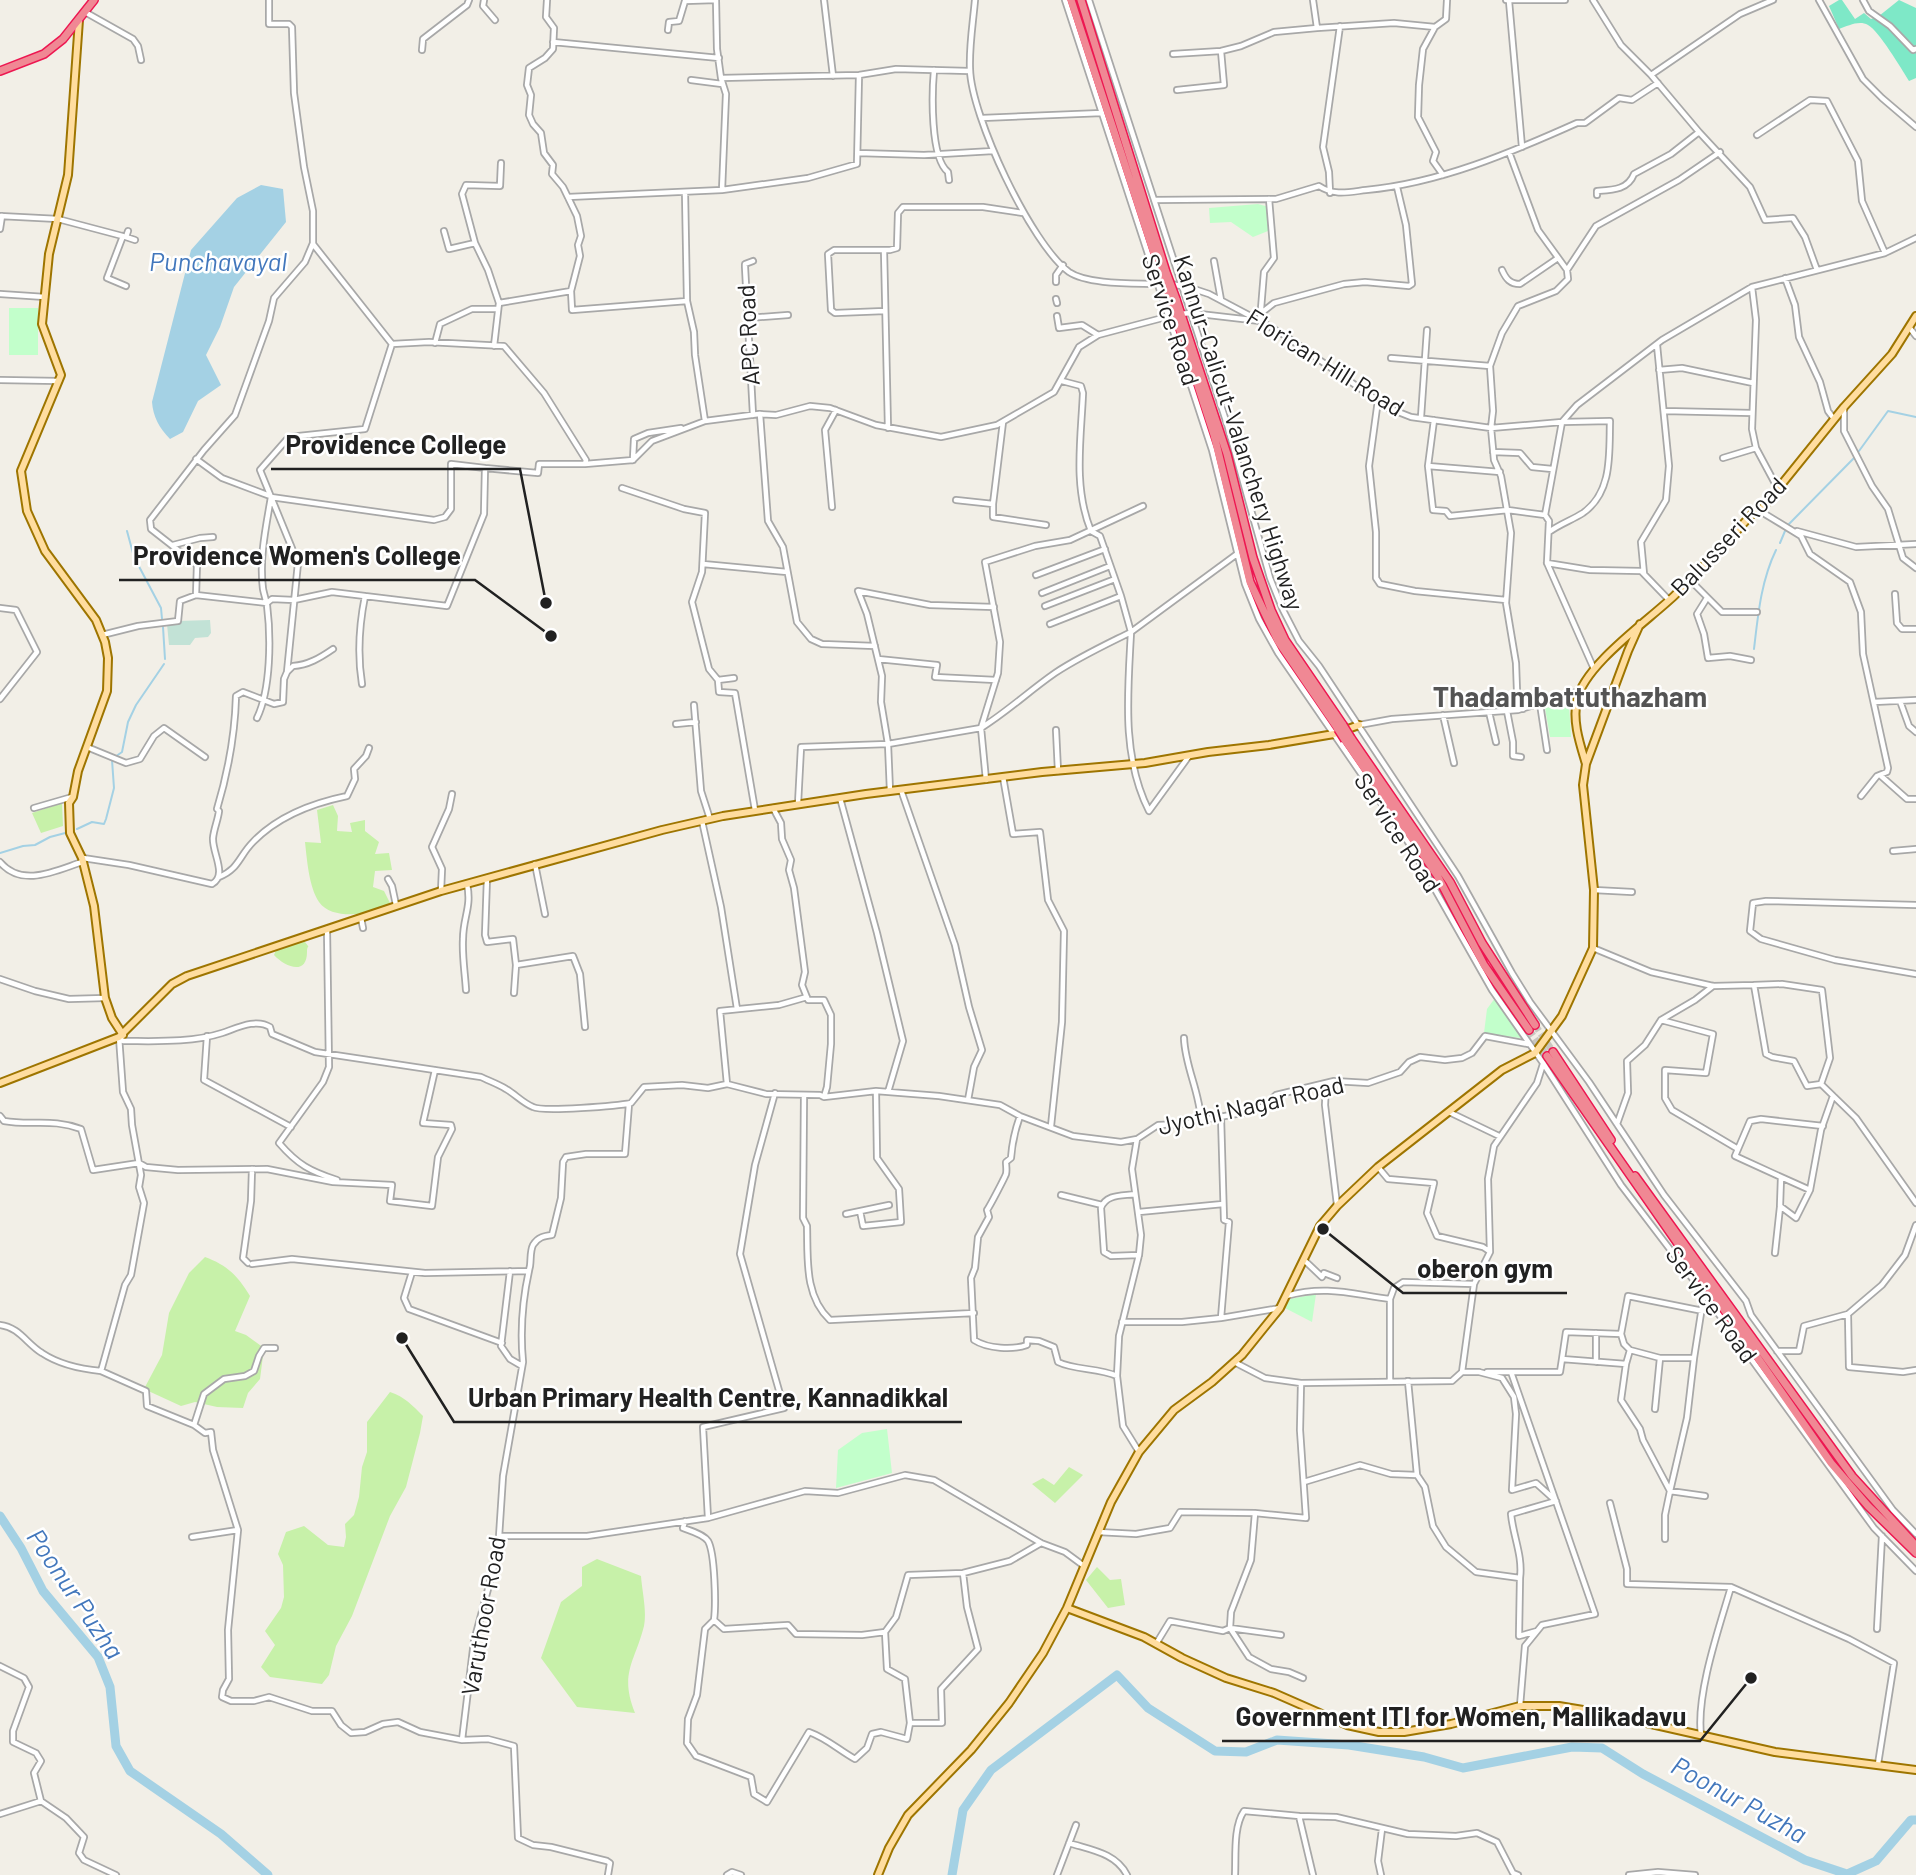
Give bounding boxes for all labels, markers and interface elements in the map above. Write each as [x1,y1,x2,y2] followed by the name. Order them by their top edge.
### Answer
[149,245,287,276] water label: Punchavayal
[1136,250,1206,389] street label: Service Road
[1168,251,1311,614] street label: Kannur-Calicut-Valanchery Highway
[730,284,765,386] street label: APC Road
[1242,302,1410,422] street label: Florican Hill Road
[271,422,520,469] callout: Providence College
[285,428,507,459] text: Providence College
[1664,471,1792,601] street label: Balusseri Road
[119,533,475,580] callout: Providence Women's College
[133,539,461,570] text: Providence Women's College
[1433,679,1707,713] district label: Thadambattuthazham
[1349,767,1448,897] street label: Service Road
[1155,1069,1347,1140] street label: Jyothi Nagar Road
[1660,1240,1764,1368] street label: Service Road
[1403,1246,1567,1293] callout: oberon gym
[1417,1252,1553,1283] text: oberon gym
[454,1375,962,1422] callout: Urban Primary Health Centre, Kannadikkal
[468,1381,948,1412] text: Urban Primary Health Centre, Kannadikkal
[21,1522,131,1664] water label: Poonur Puzha
[454,1534,511,1698] street label: Varuthoor Road
[1222,1694,1700,1741] callout: Government ITI for Women, Mallikadavu
[1236,1700,1686,1731] text: Government ITI for Women, Mallikadavu
[1666,1749,1813,1849] water label: Poonur Puzha

